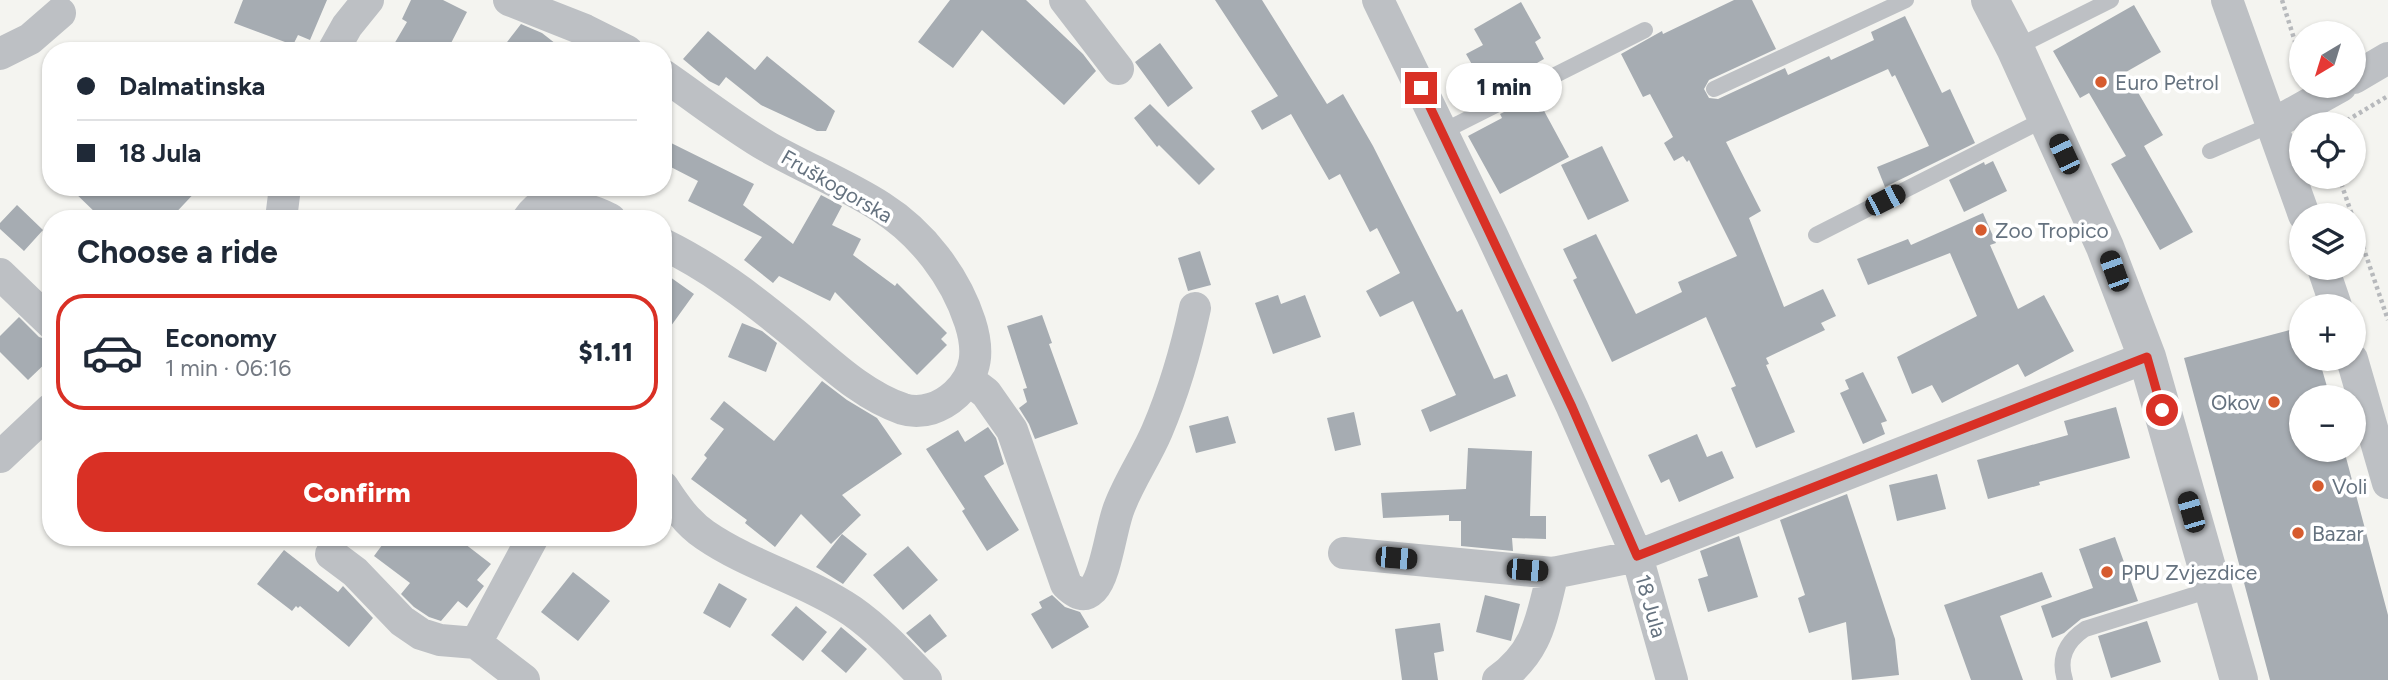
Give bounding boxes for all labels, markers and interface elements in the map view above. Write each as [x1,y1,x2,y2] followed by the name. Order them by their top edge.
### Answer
[2289,21,2366,98] north arrow
[2289,21,2366,462] map controls
[1446,64,1561,112] callout: 1 min
[119,70,265,102] text: Dalmatinska
[2115,70,2219,95] place label: Euro Petrol
[1405,72,1437,104] route end
[1477,73,1531,101] text: 1 min
[2093,74,2109,90] marker: Euro Petrol
[2289,112,2366,189] button: locate
[2046,131,2083,177] car
[119,137,201,169] text: 18 Jula
[777,144,897,228] street label: Fruškogorska
[1862,181,1909,219] car
[2289,203,2366,280] button: layers
[1995,218,2109,243] place label: Zoo Tropico
[1973,222,1989,238] marker: Zoo Tropico
[77,233,278,271] text: Choose a ride
[2097,248,2132,294] car
[2289,294,2366,371] button: +
[81,321,144,384] icon: car
[165,322,277,354] text: Economy
[579,336,633,368] text: $1.11
[165,354,291,382] text: 1 min · 06:16
[2289,385,2366,462] button: −
[2211,390,2260,415] place label: Okov
[2146,394,2178,426] route start
[2266,394,2282,410] marker: Okov
[77,452,637,532] button: Confirm
[2332,474,2367,499] place label: Voli
[2310,478,2326,494] marker: Voli
[2176,489,2207,535] car
[2312,521,2364,546] place label: Bazar
[2290,525,2306,541] marker: Bazar
[1375,546,1418,570] car
[1506,558,1549,582] car
[2121,560,2257,585] place label: PPU Zvjezdice
[2099,564,2115,580] marker: PPU Zvjezdice
[1630,571,1672,641] street label: 18 Jula

